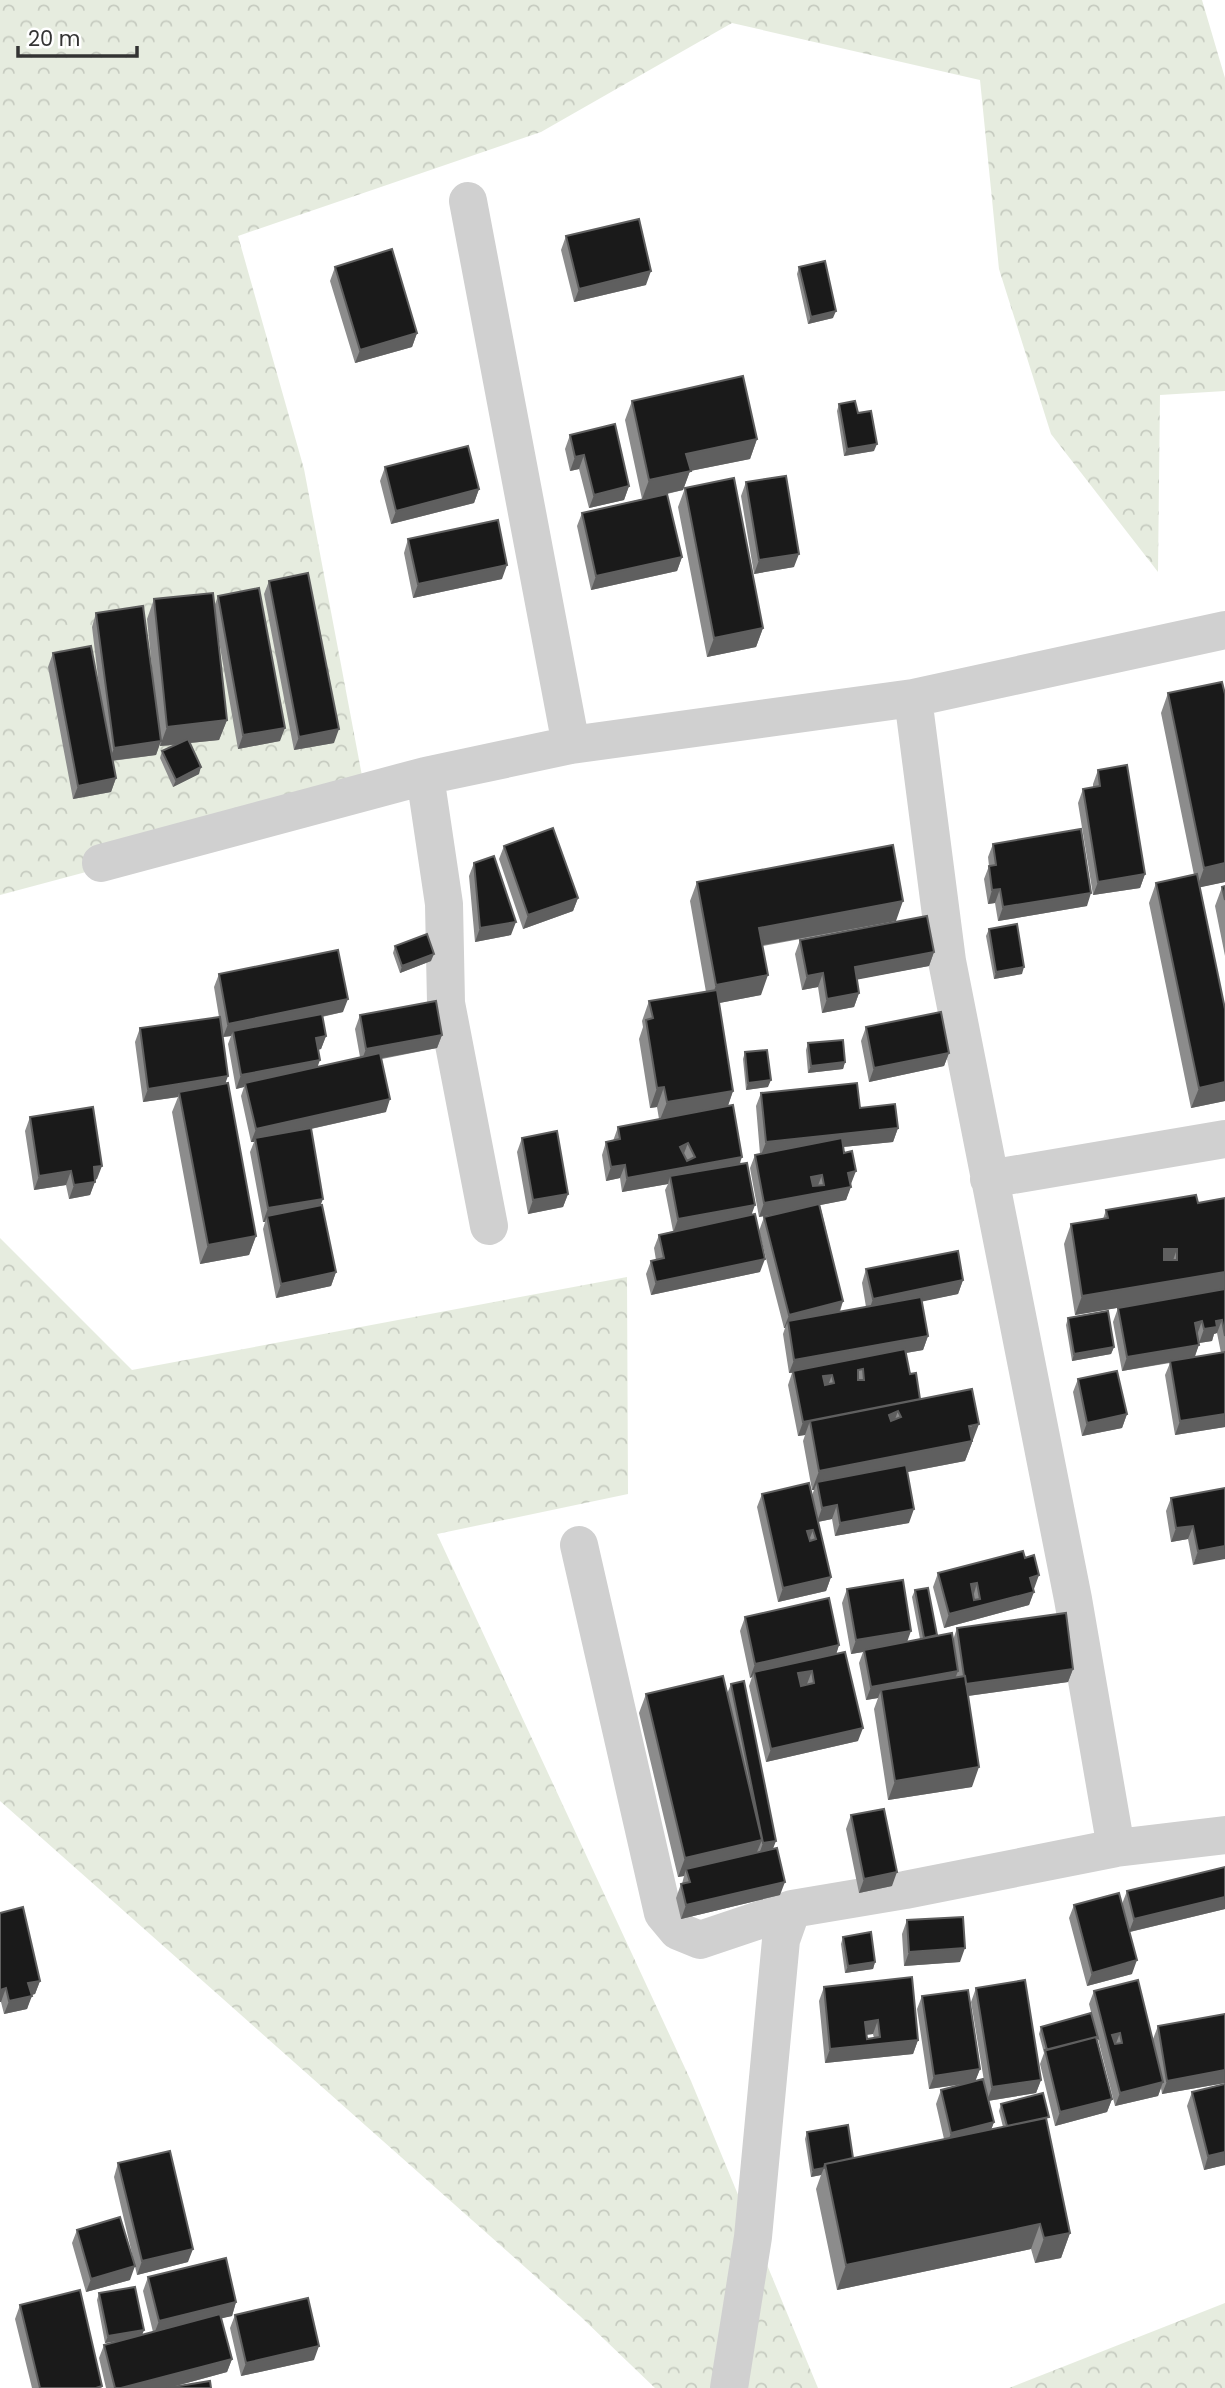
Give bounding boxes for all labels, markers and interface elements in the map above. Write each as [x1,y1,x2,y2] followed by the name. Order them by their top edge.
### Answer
[18,14,136,58] scale bar
[28,24,81,53] text: 20 m

